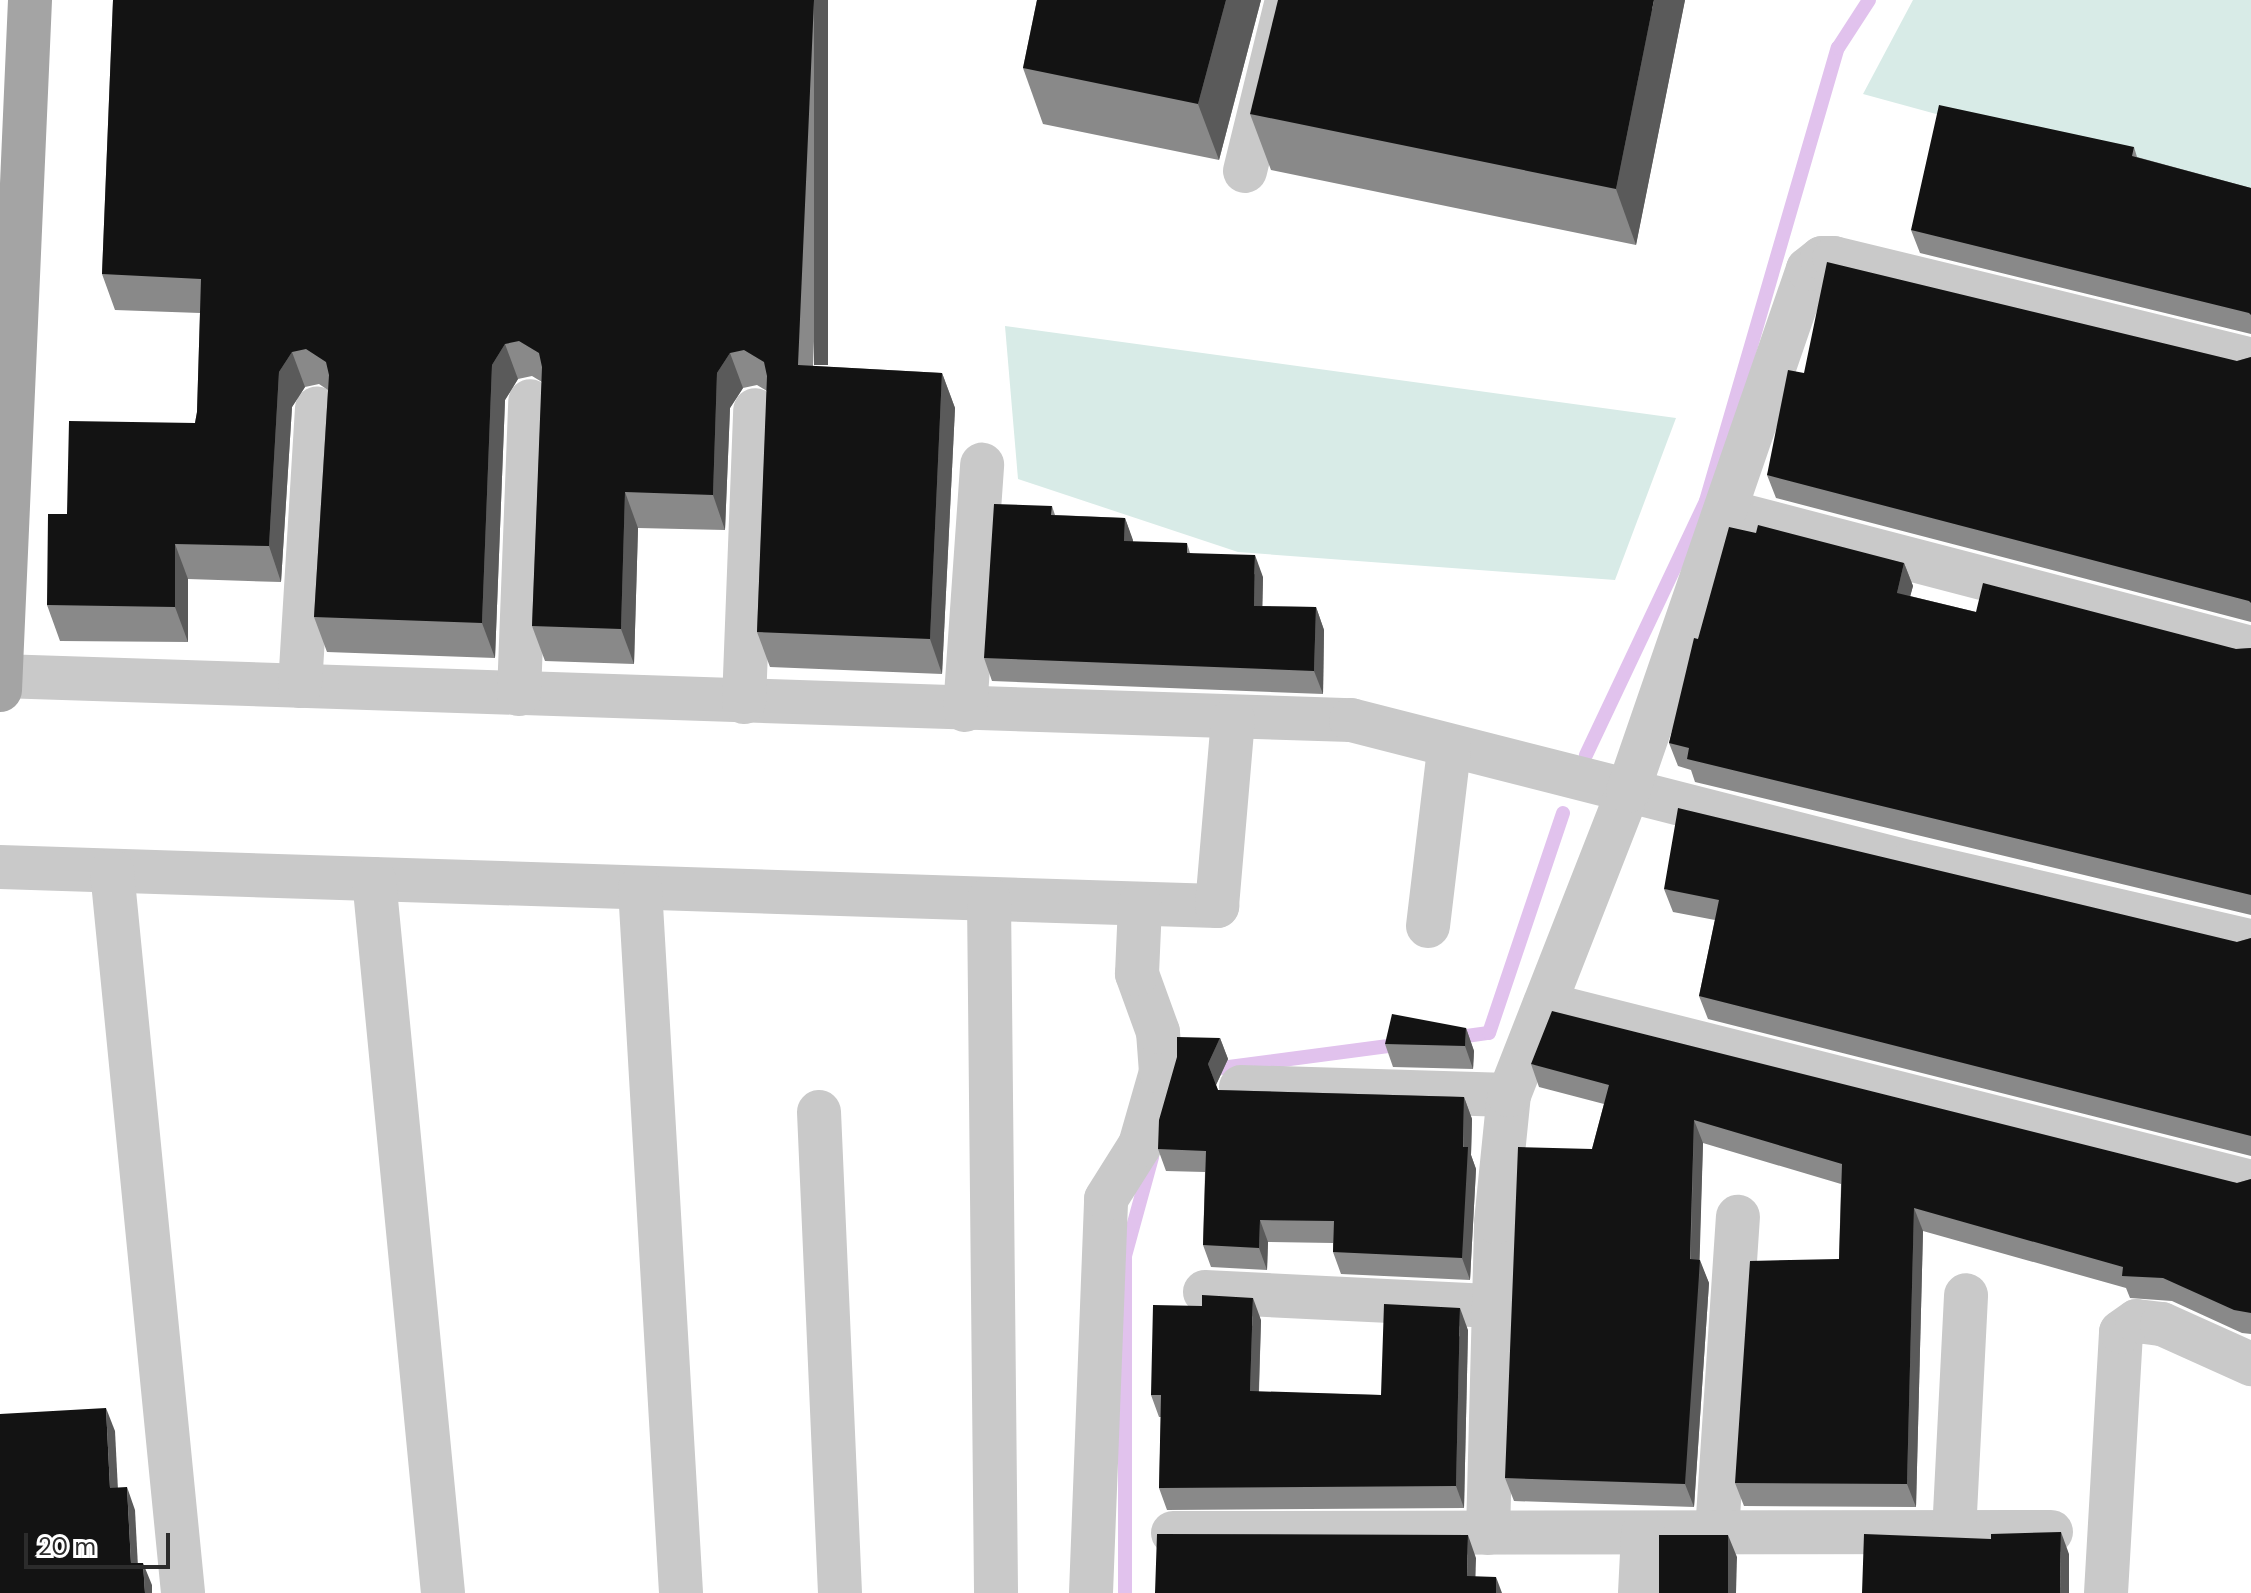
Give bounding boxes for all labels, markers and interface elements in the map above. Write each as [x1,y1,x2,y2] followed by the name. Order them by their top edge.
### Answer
[28,1517,174,1567] scale bar
[38,1531,96,1562] text: 20 m

